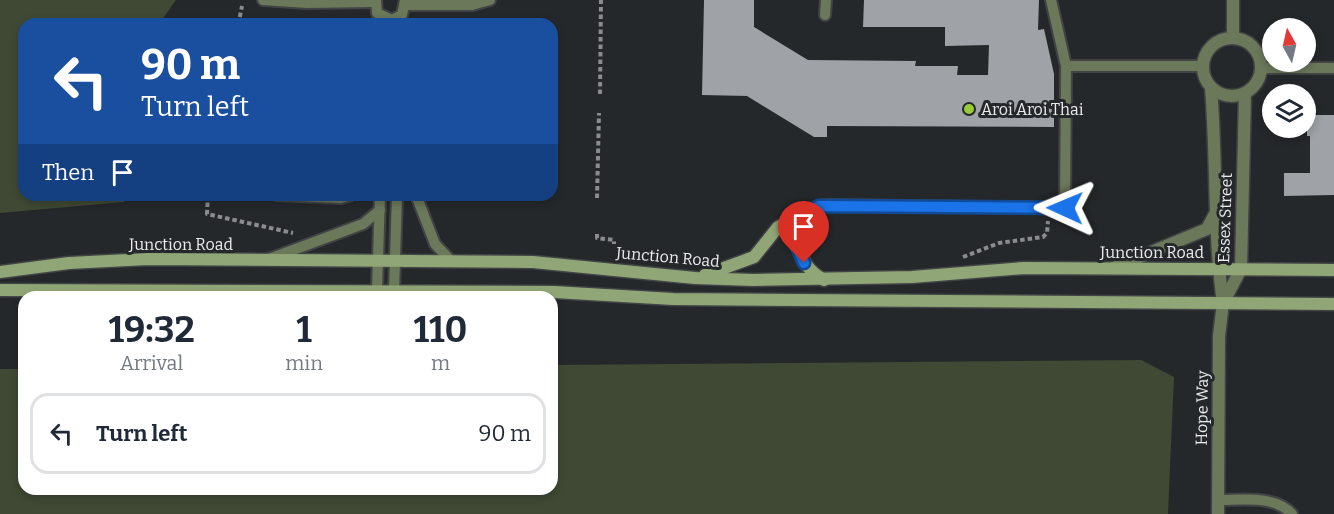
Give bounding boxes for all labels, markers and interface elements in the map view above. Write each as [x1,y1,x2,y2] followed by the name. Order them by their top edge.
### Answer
[1262,18,1316,72] north arrow
[1262,18,1316,138] map controls
[141,40,240,90] text: 90 m
[42,42,120,120] icon: left
[1262,84,1316,138] button: layers
[141,91,249,123] text: Turn left
[981,100,1084,119] place label: Aroi Aroi Thai
[962,102,976,116] marker: Aroi Aroi Thai
[106,156,139,189] icon: arrive
[42,159,94,186] text: Then
[1214,172,1236,264] street label: Essex Street
[1033,176,1097,240] position arrow
[778,201,829,263] pin
[787,210,820,243] icon: arrive
[128,235,233,254] street label: Junction Road
[614,243,721,271] street label: Junction Road
[1099,243,1204,262] street label: Junction Road
[109,308,195,352] text: 19:32
[296,308,312,352] text: 1
[413,308,467,352] text: 110
[120,351,183,375] text: Arrival
[285,351,323,375] text: min
[431,351,450,375] text: m
[1192,370,1212,446] street label: Hope Way
[45,417,78,450] icon: left
[96,420,188,447] text: Turn left
[479,420,531,447] text: 90 m

